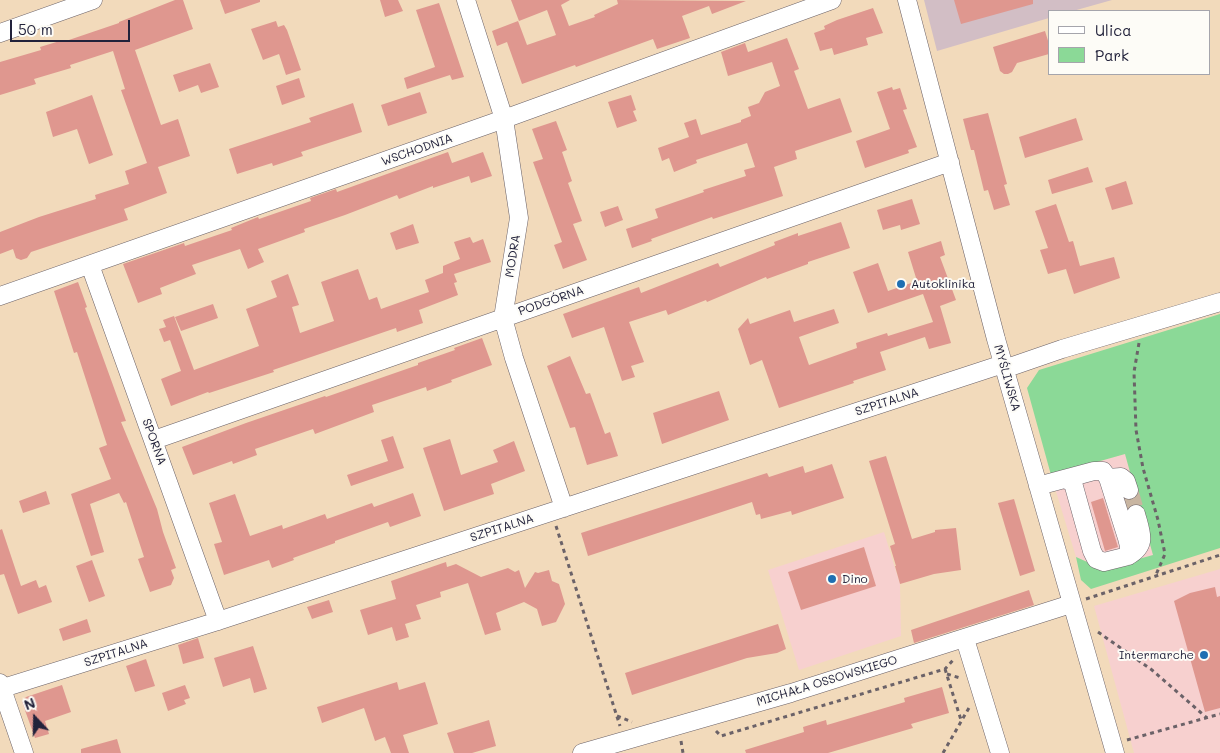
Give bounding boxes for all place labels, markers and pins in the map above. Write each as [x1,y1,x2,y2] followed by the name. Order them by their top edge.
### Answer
[911,277,975,291] place label: Autoklinika
[895,278,907,290] marker: Autoklinika
[842,572,868,586] place label: Dino
[826,573,838,585] marker: Dino
[1119,648,1194,662] place label: Intermarche
[1198,649,1210,661] marker: Intermarche

